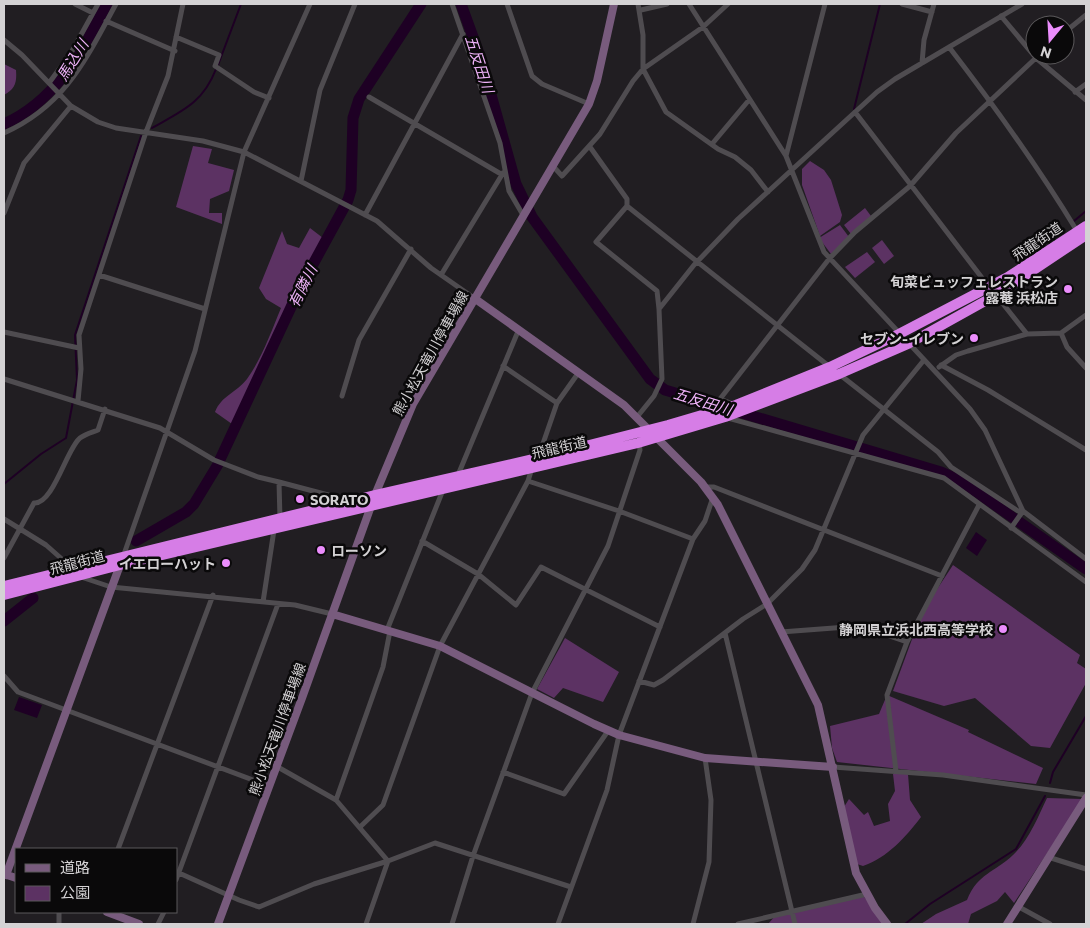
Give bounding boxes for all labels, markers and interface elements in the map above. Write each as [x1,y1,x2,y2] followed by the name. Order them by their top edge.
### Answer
[1025,15,1075,65] north arrow
[462,33,498,97] water label: 五反田川
[52,34,93,84] water label: 馬込川
[1038,43,1053,63] text: N
[1009,218,1065,264] street label: 飛龍街道
[284,260,321,310] water label: 有隣川
[890,273,1058,306] place label: 旬菜ビュッフェレストラン 露菴 浜松店
[1062,283,1074,295] marker: 旬菜ビュッフェレストラン 露菴 浜松店
[389,288,471,418] street label: 熊小松天竜川停車場線
[860,330,964,347] place label: セブン-イレブン
[968,332,980,344] marker: セブン-イレブン
[672,384,736,419] water label: 五反田川
[530,432,588,462] street label: 飛龍街道
[310,491,369,508] place label: SORATO
[294,493,306,505] marker: SORATO
[331,542,387,559] place label: ローソン
[315,544,327,556] marker: ローソン
[48,547,106,577] street label: 飛龍街道
[118,555,216,572] place label: イエローハット
[220,557,232,569] marker: イエローハット
[839,621,993,638] place label: 静岡県立浜北西高等学校
[997,623,1009,635] marker: 静岡県立浜北西高等学校
[245,660,309,798] street label: 熊小松天竜川停車場線
[15,848,178,913] legend
[60,858,90,876] text: 道路
[60,883,90,901] text: 公園

